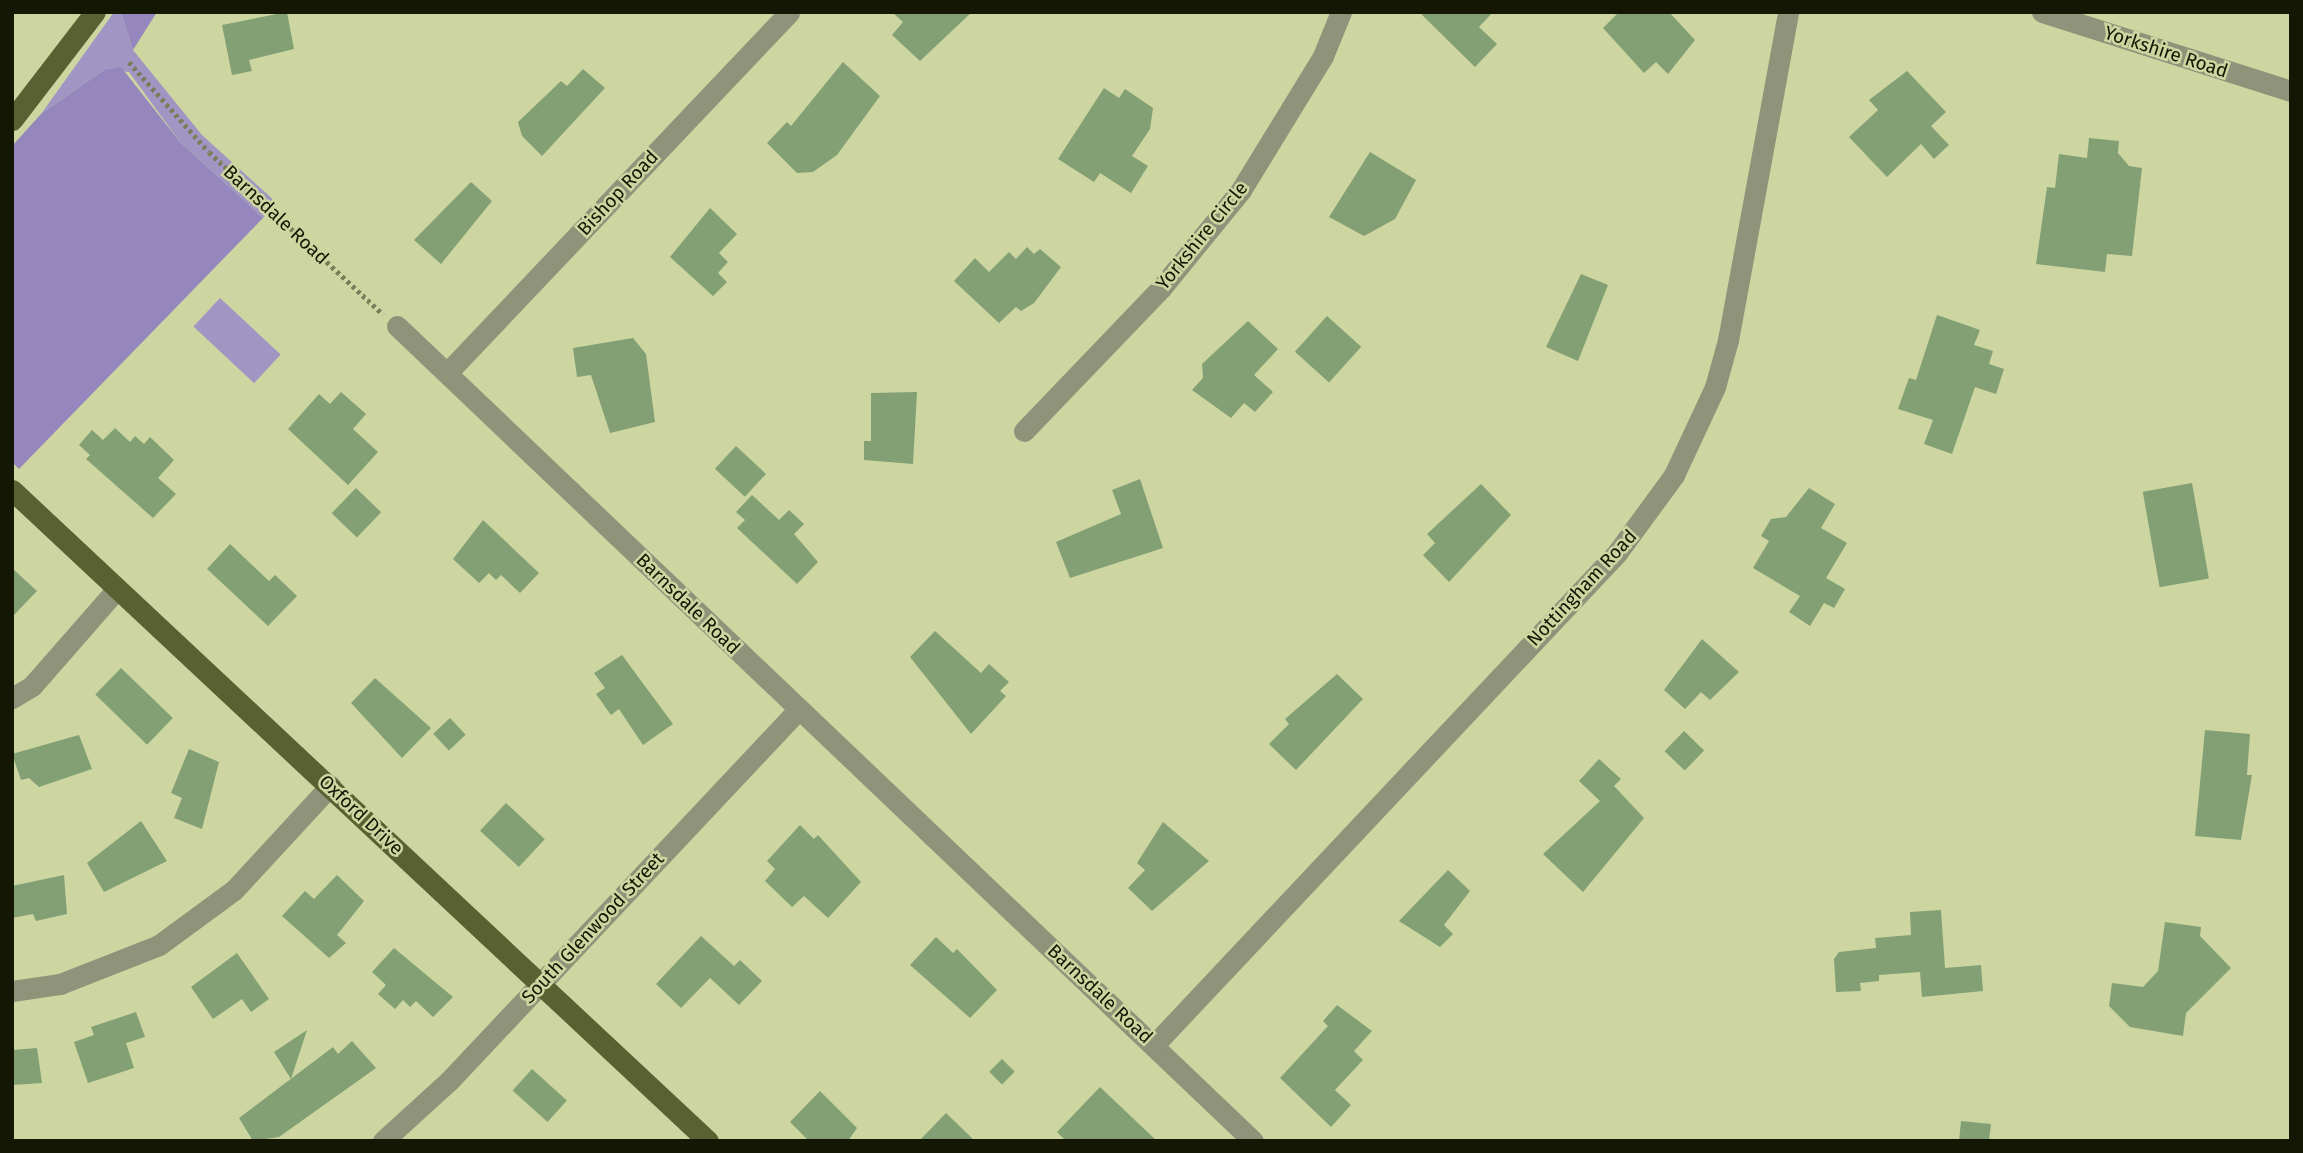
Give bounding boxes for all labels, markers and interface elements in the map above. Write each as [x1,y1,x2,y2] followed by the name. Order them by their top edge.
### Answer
[2101,21,2231,83] street label: Yorkshire Road
[573,146,663,240] street label: Bishop Road
[219,160,333,270] street label: Barnsdale Road
[1151,177,1253,295] street label: Yorkshire Circle
[1522,525,1642,651] street label: Nottingham Road
[631,549,745,659] street label: Barnsdale Road
[314,770,408,860] street label: Oxford Drive
[517,848,669,1008] street label: South Glenwood Street
[1043,939,1157,1049] street label: Barnsdale Road

